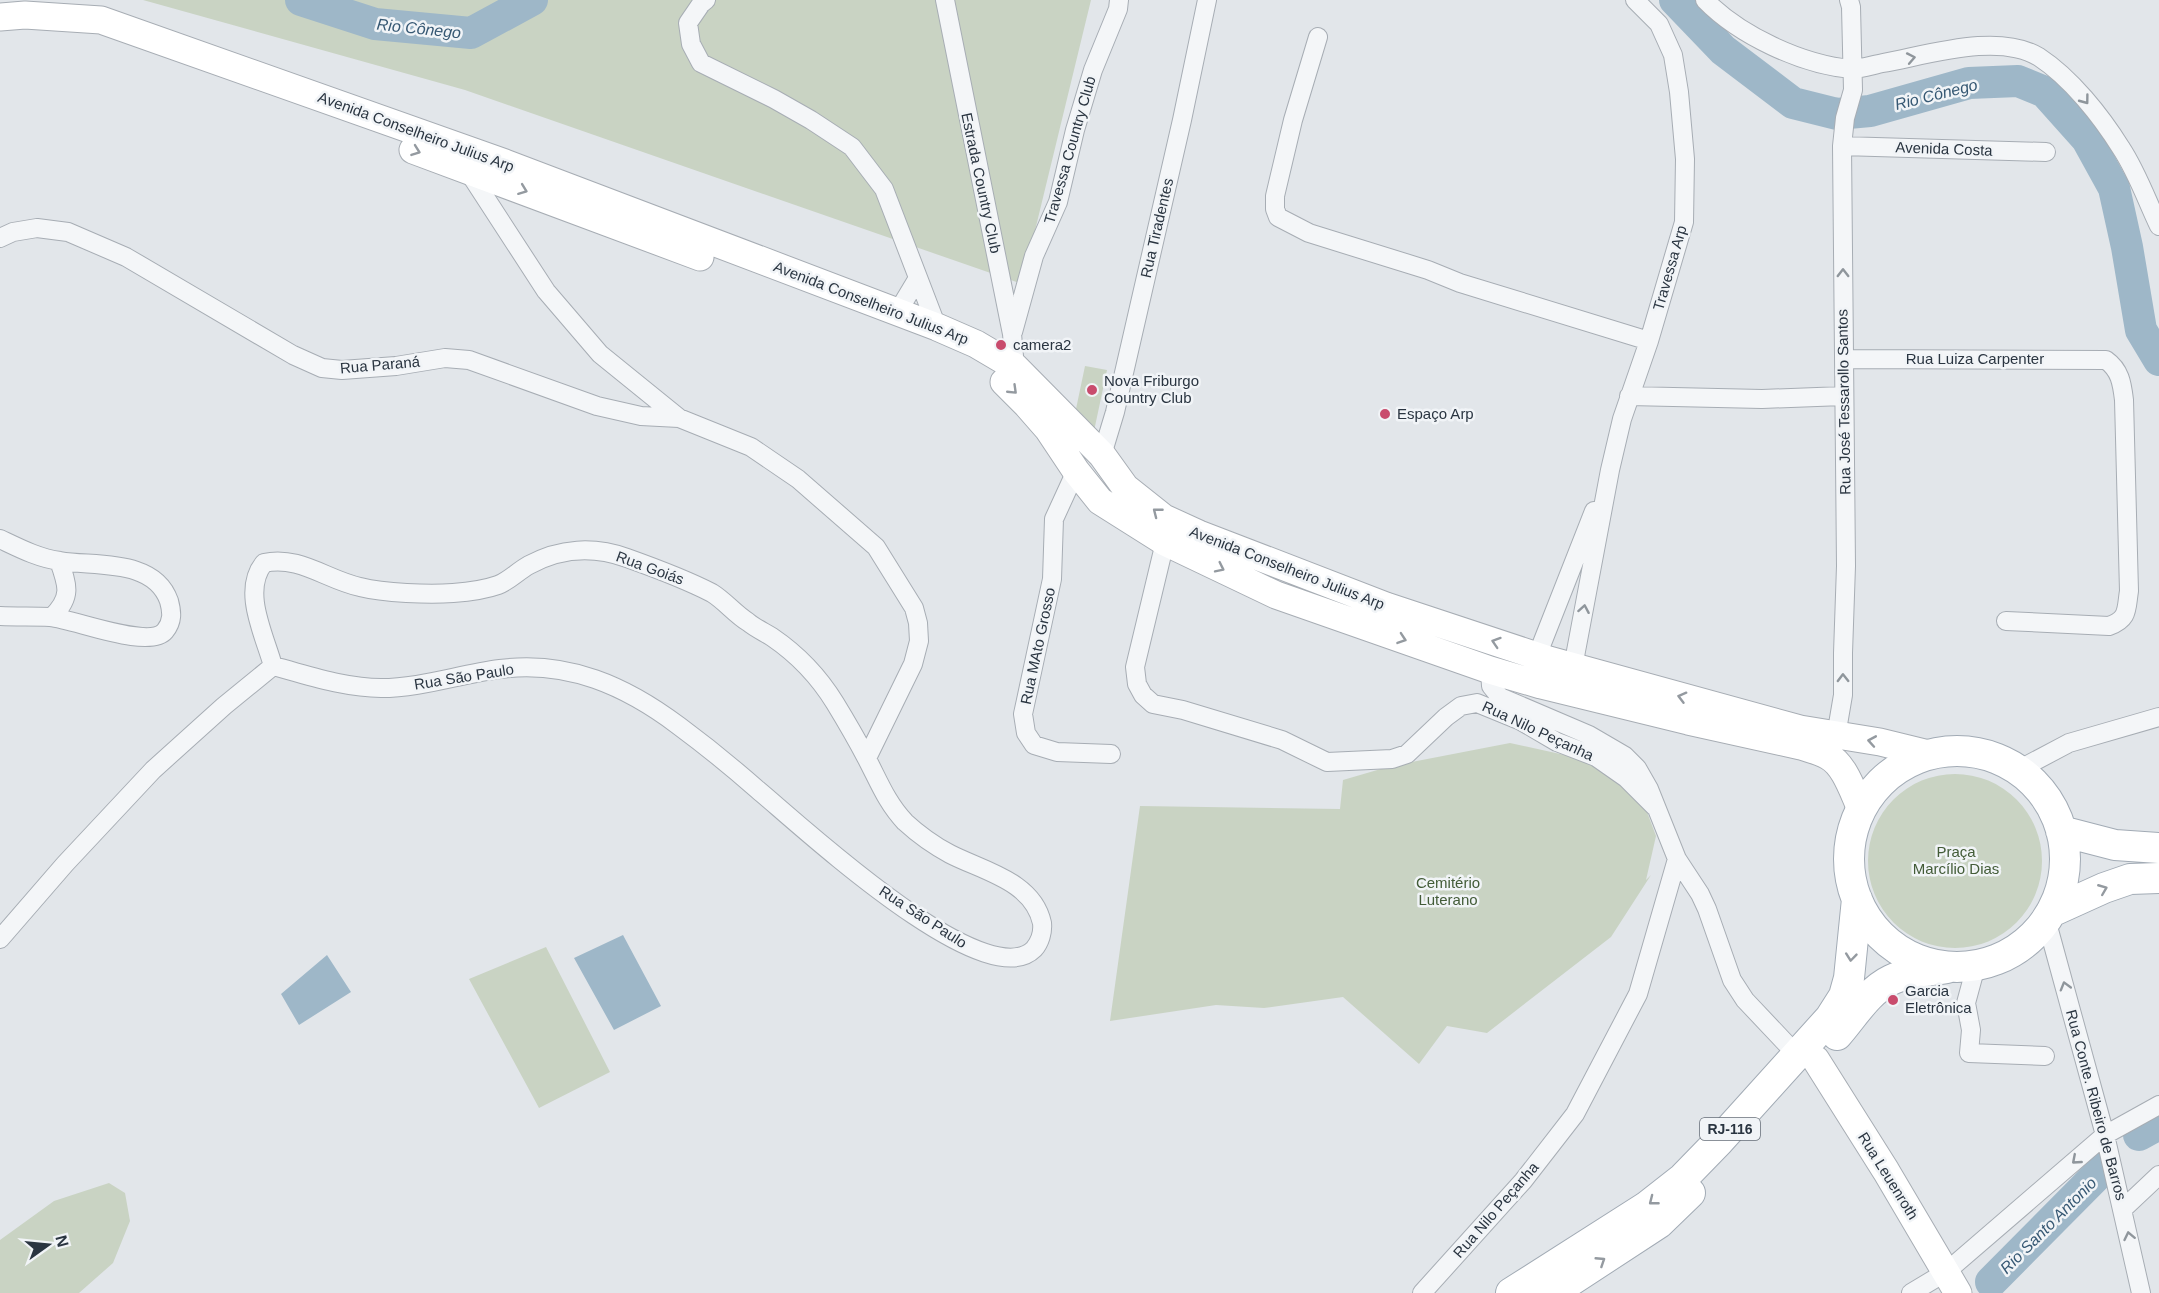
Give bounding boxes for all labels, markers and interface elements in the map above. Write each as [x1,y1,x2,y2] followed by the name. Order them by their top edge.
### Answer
[376,16,462,41] water label: Rio Cônego
[1905,52,1915,65] one-way arrow
[1040,74,1099,226] street label: Travessa Country Club
[1893,76,1979,113] water label: Rio Cônego
[316,88,517,175] street label: Avenida Conselheiro Julius Arp
[2078,93,2089,104] one-way arrow
[958,111,1005,255] street label: Estrada Country Club
[1895,138,1994,159] street label: Avenida Costa
[410,143,421,156] one-way arrow
[1137,176,1176,279] street label: Rua Tiradentes
[517,183,527,196] one-way arrow
[1649,223,1690,312] street label: Travessa Arp
[771,257,971,348] street label: Avenida Conselheiro Julius Arp
[1837,269,1849,278] one-way arrow
[1833,309,1854,495] street label: Rua José Tessarollo Santos
[1013,336,1071,353] place label: camera2
[994,338,1008,352] marker: camera2
[1906,350,2044,367] street label: Rua Luiza Carpenter
[339,352,421,376] street label: Rua Paraná
[1104,372,1199,406] place label: Nova Friburgo Country Club
[1005,383,1016,394] one-way arrow
[1085,383,1099,397] marker: Nova Friburgo Country Club
[1397,405,1474,422] place label: Espaço Arp
[1378,407,1392,421] marker: Espaço Arp
[1153,509,1164,520] one-way arrow
[1187,522,1387,613] street label: Avenida Conselheiro Julius Arp
[614,547,686,588] street label: Rua Goiás
[1214,561,1225,573] one-way arrow
[1017,586,1058,706] street label: Rua MAto Grosso
[1577,605,1590,615] one-way arrow
[1396,631,1406,644] one-way arrow
[1491,636,1502,649] one-way arrow
[413,660,515,693] street label: Rua São Paulo
[1837,673,1849,682] one-way arrow
[1678,692,1688,704] one-way arrow
[1480,697,1597,764] street label: Rua Nilo Peçanha
[1868,735,1878,748] one-way arrow
[1913,843,1999,877] park label: Praça Marcílio Dias
[1416,874,1480,908] park label: Cemitério Luterano
[876,882,970,951] street label: Rua São Paulo
[2097,884,2108,896] one-way arrow
[1845,953,1858,962] one-way arrow
[2060,981,2072,992] one-way arrow
[1905,982,1972,1016] place label: Garcia Eletrônica
[1886,993,1900,1007] marker: Garcia Eletrônica
[2063,1008,2130,1202] street label: Rua Conte. Ribeiro de Barros
[1700,1118,1760,1140] road number: RJ-116
[1855,1129,1922,1222] street label: Rua Leuenroth
[2072,1153,2083,1164] one-way arrow
[1450,1158,1542,1261] street label: Rua Nilo Peçanha
[1997,1174,2100,1277] water label: Rio Santo Antonio
[1648,1194,1659,1205] one-way arrow
[18,1215,78,1275] north arrow
[2123,1231,2136,1241] one-way arrow
[52,1233,72,1249] text: N
[1595,1257,1605,1269] one-way arrow

